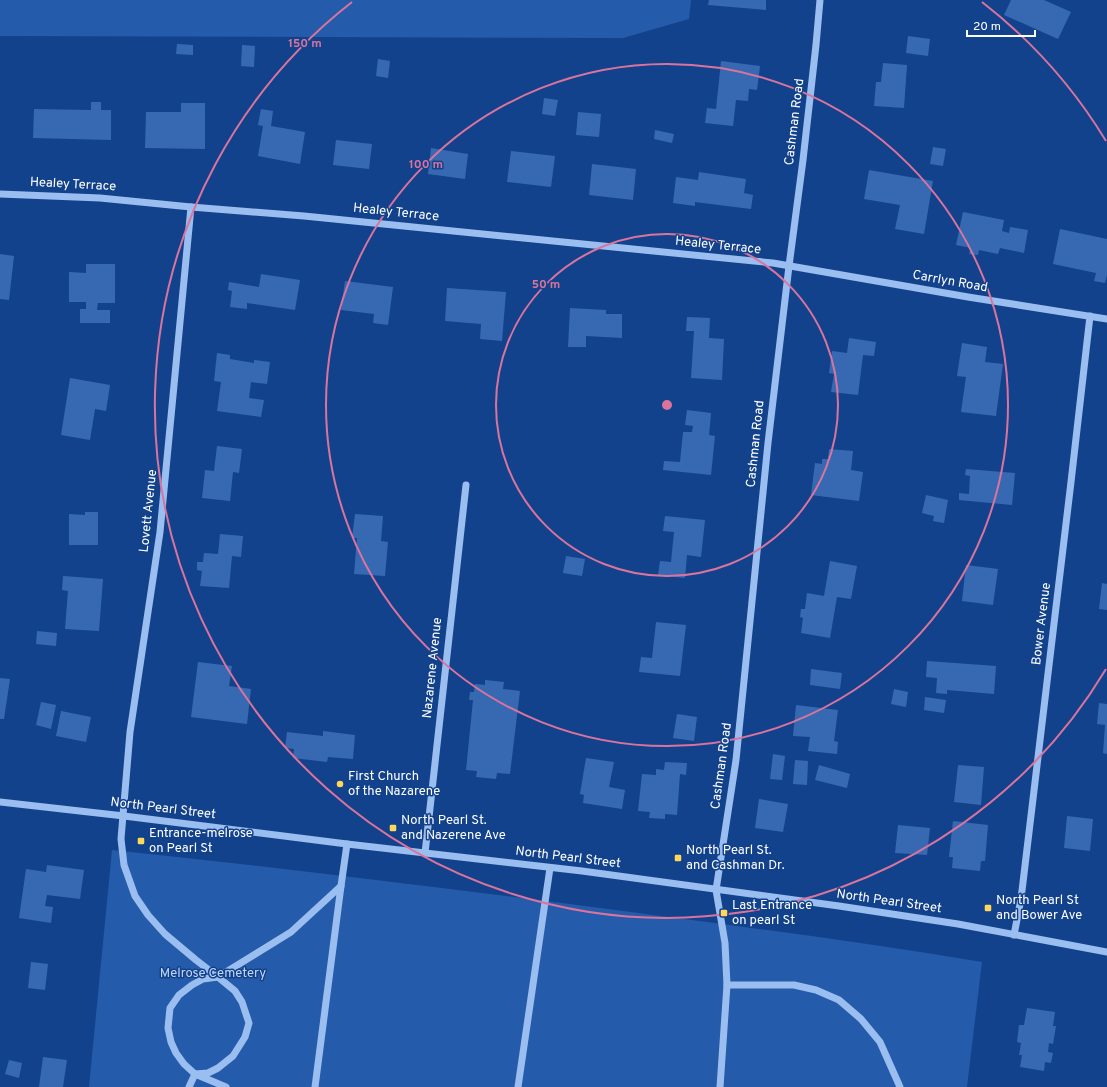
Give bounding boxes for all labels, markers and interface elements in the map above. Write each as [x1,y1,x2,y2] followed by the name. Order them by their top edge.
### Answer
[967,12,1035,38] scale bar
[973,19,1001,35] text: 20 m
[288,36,322,52] text: 150 m
[782,78,808,166] street label: Cashman Road
[409,157,443,173] text: 100 m
[29,175,117,195] street label: Healey Terrace
[352,201,440,225] street label: Healey Terrace
[674,234,762,258] street label: Healey Terrace
[911,267,989,297] street label: Carrlyn Road
[532,277,560,293] text: 50 m
[660,398,674,412] centre of rings
[743,400,769,488] street label: Cashman Road
[137,469,161,553] street label: Lovett Avenue
[1029,582,1055,666] street label: Bower Avenue
[420,617,446,719] street label: Nazarene Avenue
[708,722,736,810] street label: Cashman Road
[348,769,440,800] place label: First Church of the Nazarene
[335,779,345,789] marker: First Church of the Nazarene
[109,795,217,823] street label: North Pearl Street
[401,813,506,844] place label: North Pearl St. and Nazerene Ave
[388,823,398,833] marker: North Pearl St. and Nazerene Ave
[149,826,253,857] place label: Entrance-melrose on Pearl St
[136,836,146,846] marker: Entrance-melrose on Pearl St
[686,843,785,874] place label: North Pearl St. and Cashman Dr.
[514,844,622,872] street label: North Pearl Street
[673,853,683,863] marker: North Pearl St. and Cashman Dr.
[835,887,943,917] street label: North Pearl Street
[996,893,1082,924] place label: North Pearl St and Bower Ave
[732,898,812,929] place label: Last Entrance on pearl St
[983,903,993,913] marker: North Pearl St and Bower Ave
[719,908,729,918] marker: Last Entrance on pearl St
[160,966,266,982] park label: Melrose Cemetery

